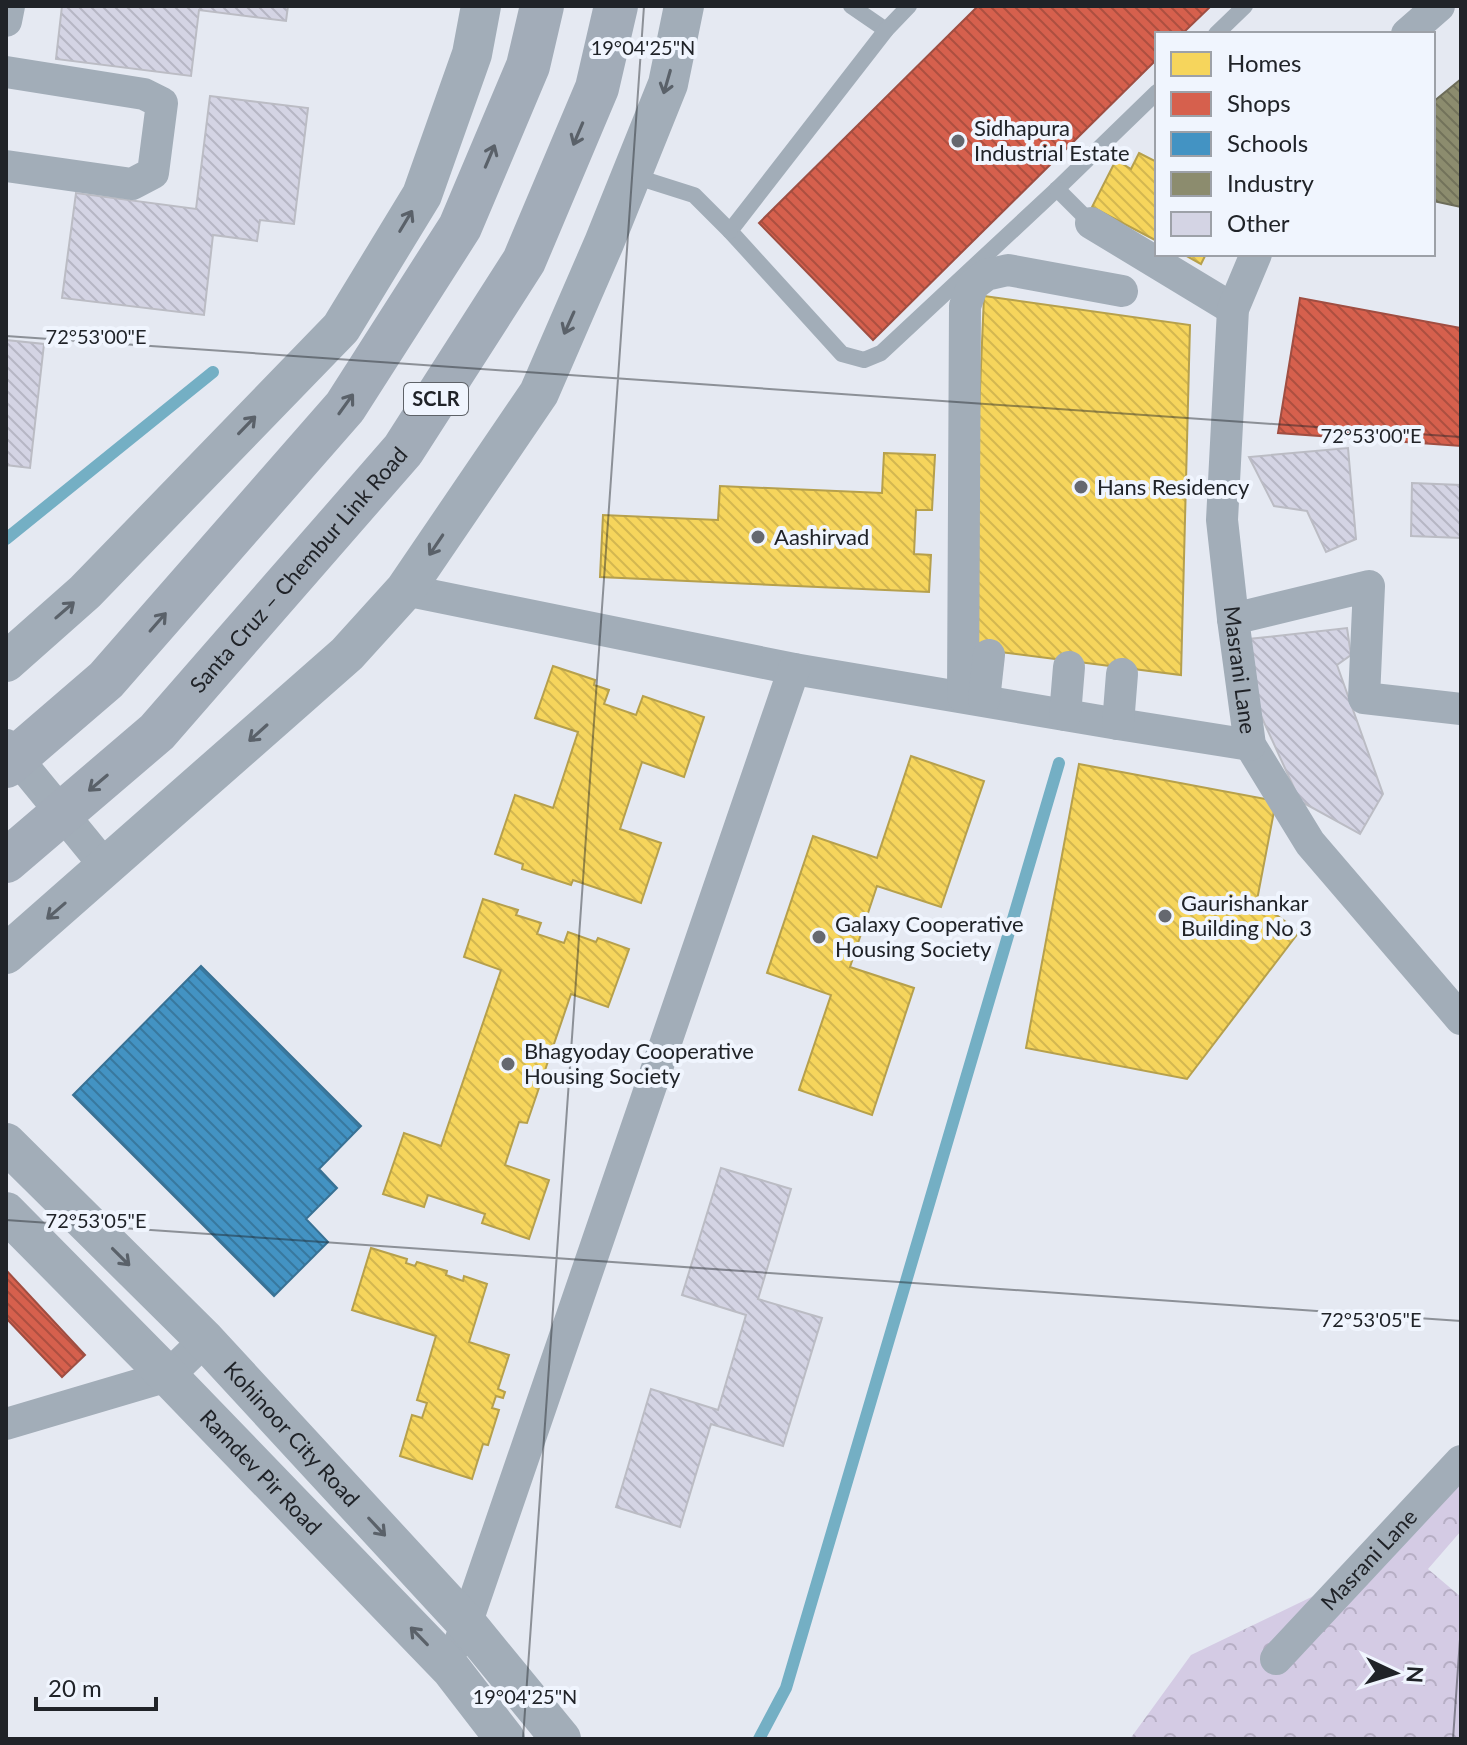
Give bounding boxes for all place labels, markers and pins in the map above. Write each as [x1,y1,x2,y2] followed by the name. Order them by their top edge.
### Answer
[974,114,1130,166] place label: Sidhapura Industrial Estate
[949,132,967,150] marker: Sidhapura Industrial Estate
[1097,473,1250,500] place label: Hans Residency
[1072,478,1090,496] marker: Hans Residency
[774,523,869,550] place label: Aashirvad
[749,528,767,546] marker: Aashirvad
[1181,889,1312,941] place label: Gaurishankar Building No 3
[1156,907,1174,925] marker: Gaurishankar Building No 3
[835,910,1024,962] place label: Galaxy Cooperative Housing Society
[810,928,828,946] marker: Galaxy Cooperative Housing Society
[524,1037,754,1089] place label: Bhagyoday Cooperative Housing Society
[499,1055,517,1073] marker: Bhagyoday Cooperative Housing Society

